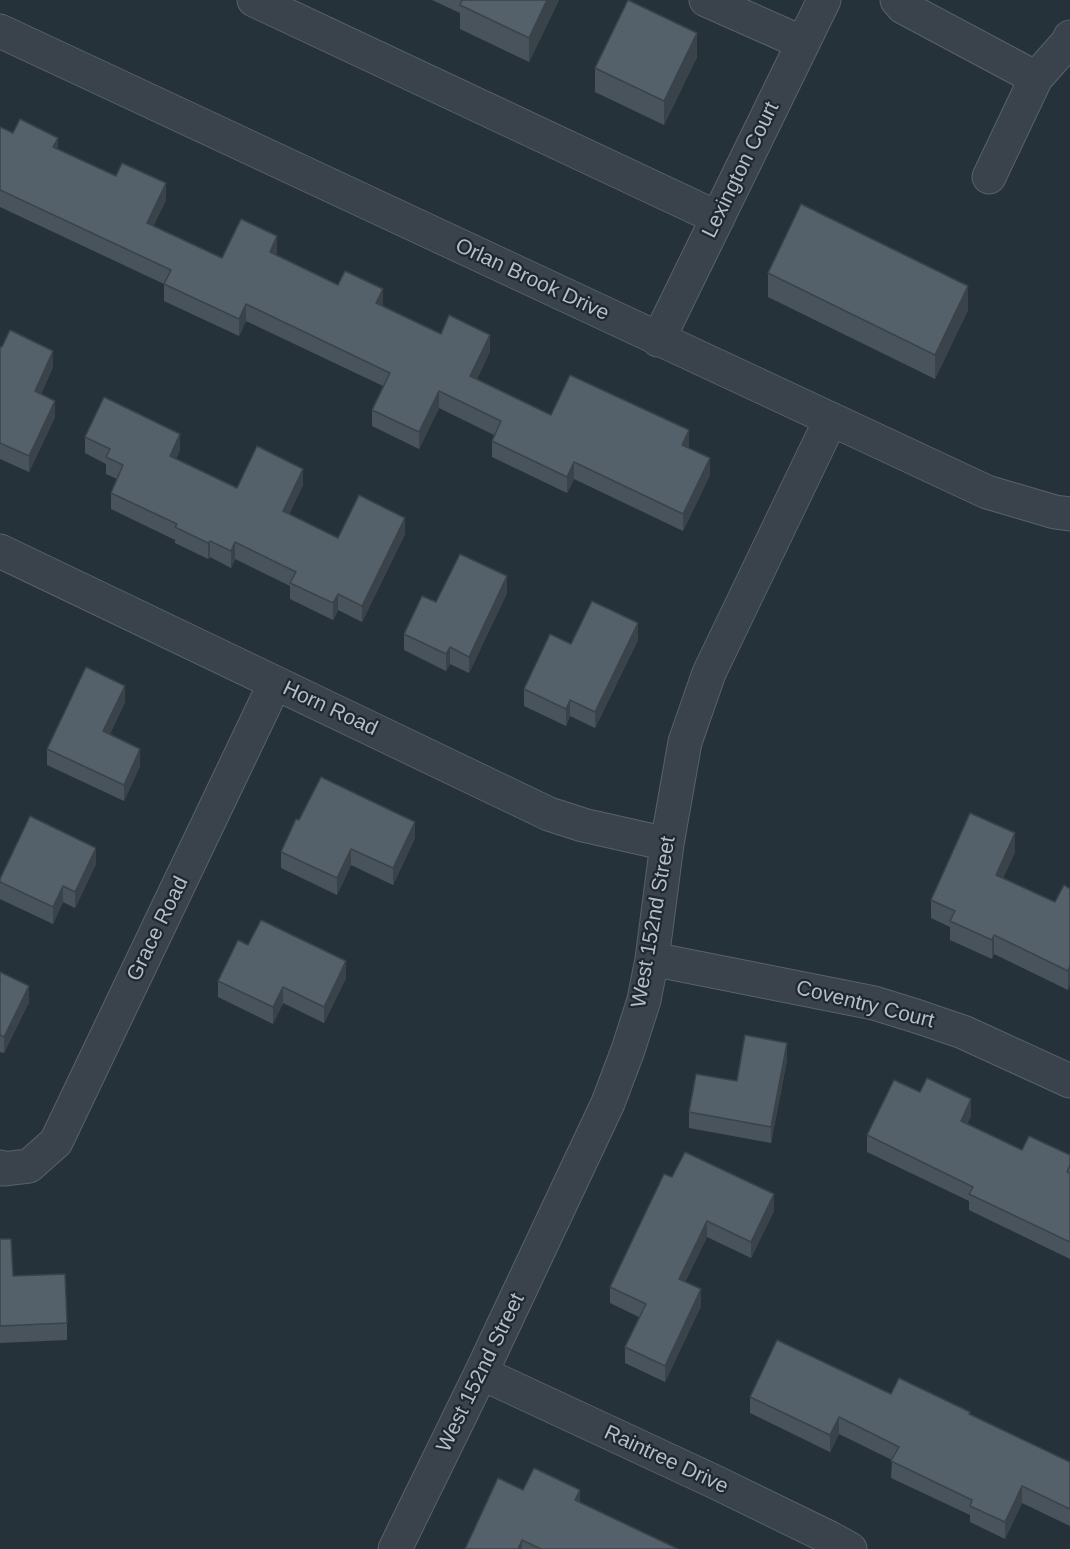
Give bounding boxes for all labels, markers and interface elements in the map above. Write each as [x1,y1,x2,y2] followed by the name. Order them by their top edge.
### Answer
[697,98,785,242] street label: Lexington Court
[451,233,613,327] street label: Orlan Brook Drive
[279,676,381,742] street label: Horn Road
[627,834,681,1010] street label: West 152nd Street
[122,873,194,985] street label: Grace Road
[793,976,937,1034] street label: Coventry Court
[432,1289,530,1457] street label: West 152nd Street
[600,1420,732,1500] street label: Raintree Drive

